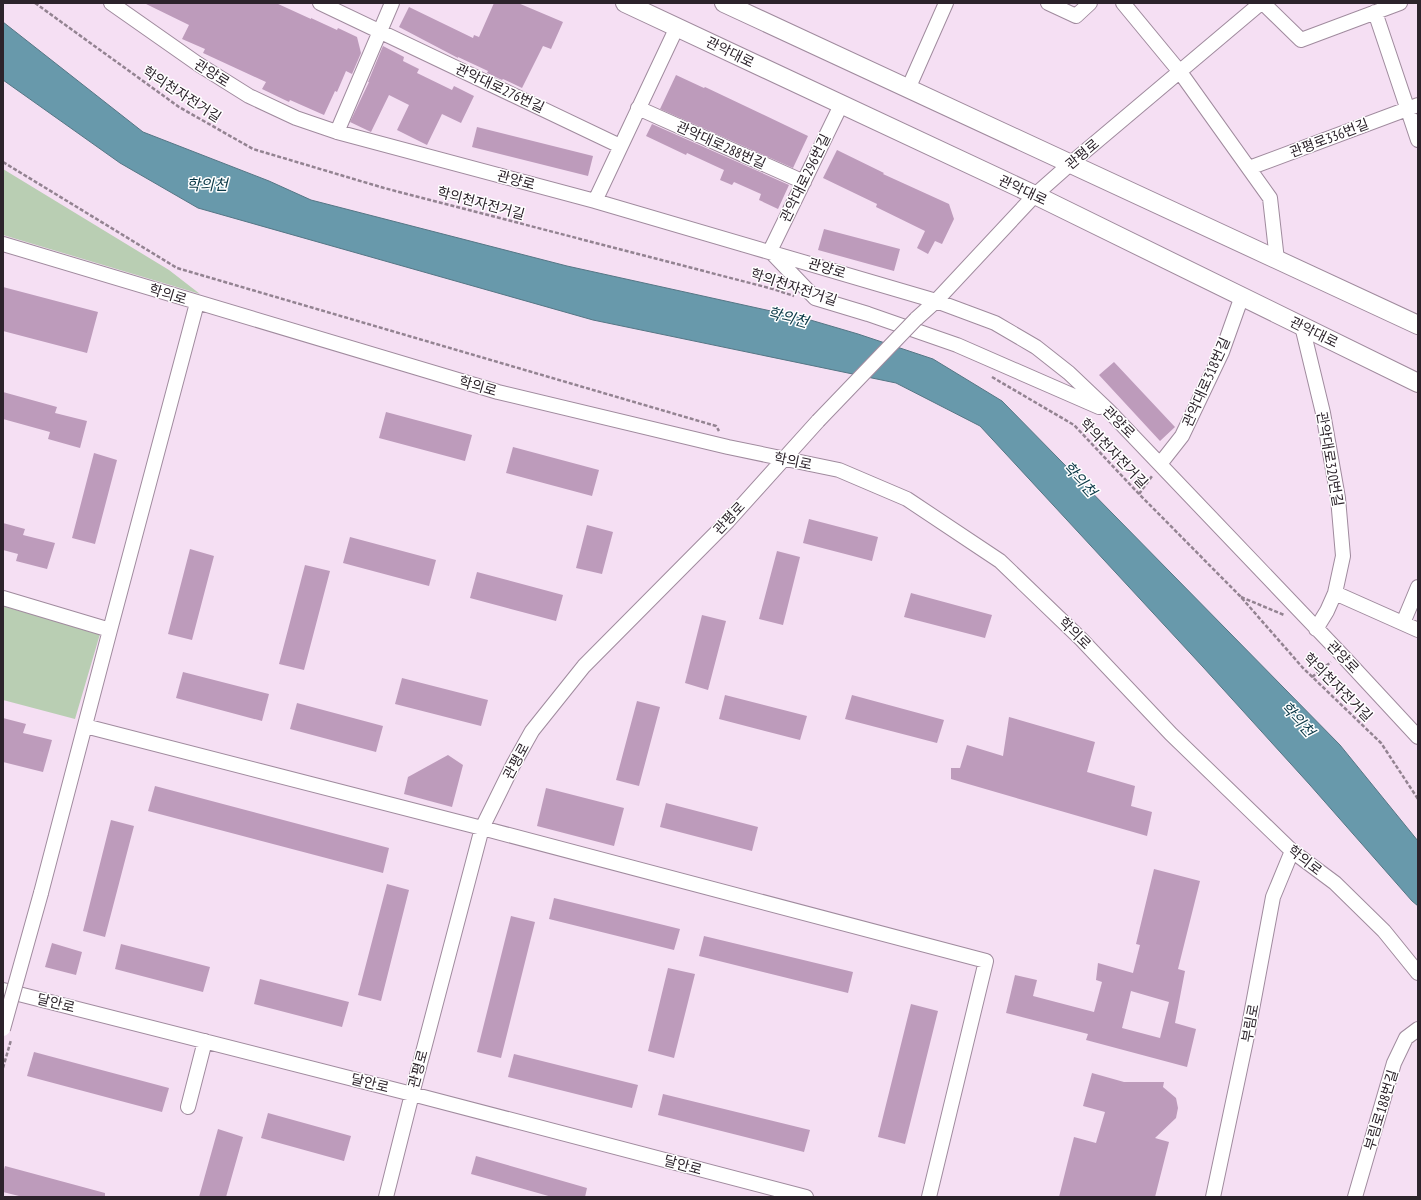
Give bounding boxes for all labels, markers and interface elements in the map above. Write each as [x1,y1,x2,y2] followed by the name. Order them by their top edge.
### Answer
[703,33,757,71] street label: 관악대로
[191,55,233,91] street label: 관양로
[453,60,547,116] street label: 관악대로276번길
[139,62,225,126] street label: 학의천자전거길
[1287,115,1371,161] street label: 관평로336번길
[673,117,769,173] street label: 관악대로288번길
[776,131,834,225] street label: 관악대로296번길
[1061,135,1103,173] street label: 관평로
[495,166,537,194] street label: 관양로
[996,171,1050,209] street label: 관악대로
[186,175,230,194] water label: 학의천
[435,183,527,223] street label: 학의천자전거길
[806,254,848,282] street label: 관양로
[748,265,840,309] street label: 학의천자전거길
[147,280,189,308] street label: 학의로
[766,302,813,332] water label: 학의천
[1287,313,1341,351] street label: 관악대로
[1178,334,1234,430] street label: 관악대로318번길
[457,372,499,400] street label: 학의로
[1099,402,1139,442] street label: 관양로
[1313,410,1347,508] street label: 관악대로320번길
[1077,415,1151,491] street label: 학의천자전거길
[772,448,814,474] street label: 학의로
[1059,458,1101,500] water label: 학의천
[709,498,749,538] street label: 관평로
[1055,613,1095,653] street label: 학의로
[1323,637,1363,677] street label: 관양로
[1300,649,1376,725] street label: 학의천자전거길
[1277,698,1319,740] water label: 학의천
[499,740,533,782] street label: 관평로
[1284,841,1326,879] street label: 학의로
[35,990,77,1016] street label: 달안로
[1237,1002,1263,1044] street label: 부림로
[404,1048,432,1090] street label: 관평로
[1360,1068,1402,1152] street label: 부림로188번길
[349,1070,391,1096] street label: 달안로
[662,1151,704,1179] street label: 달안로

